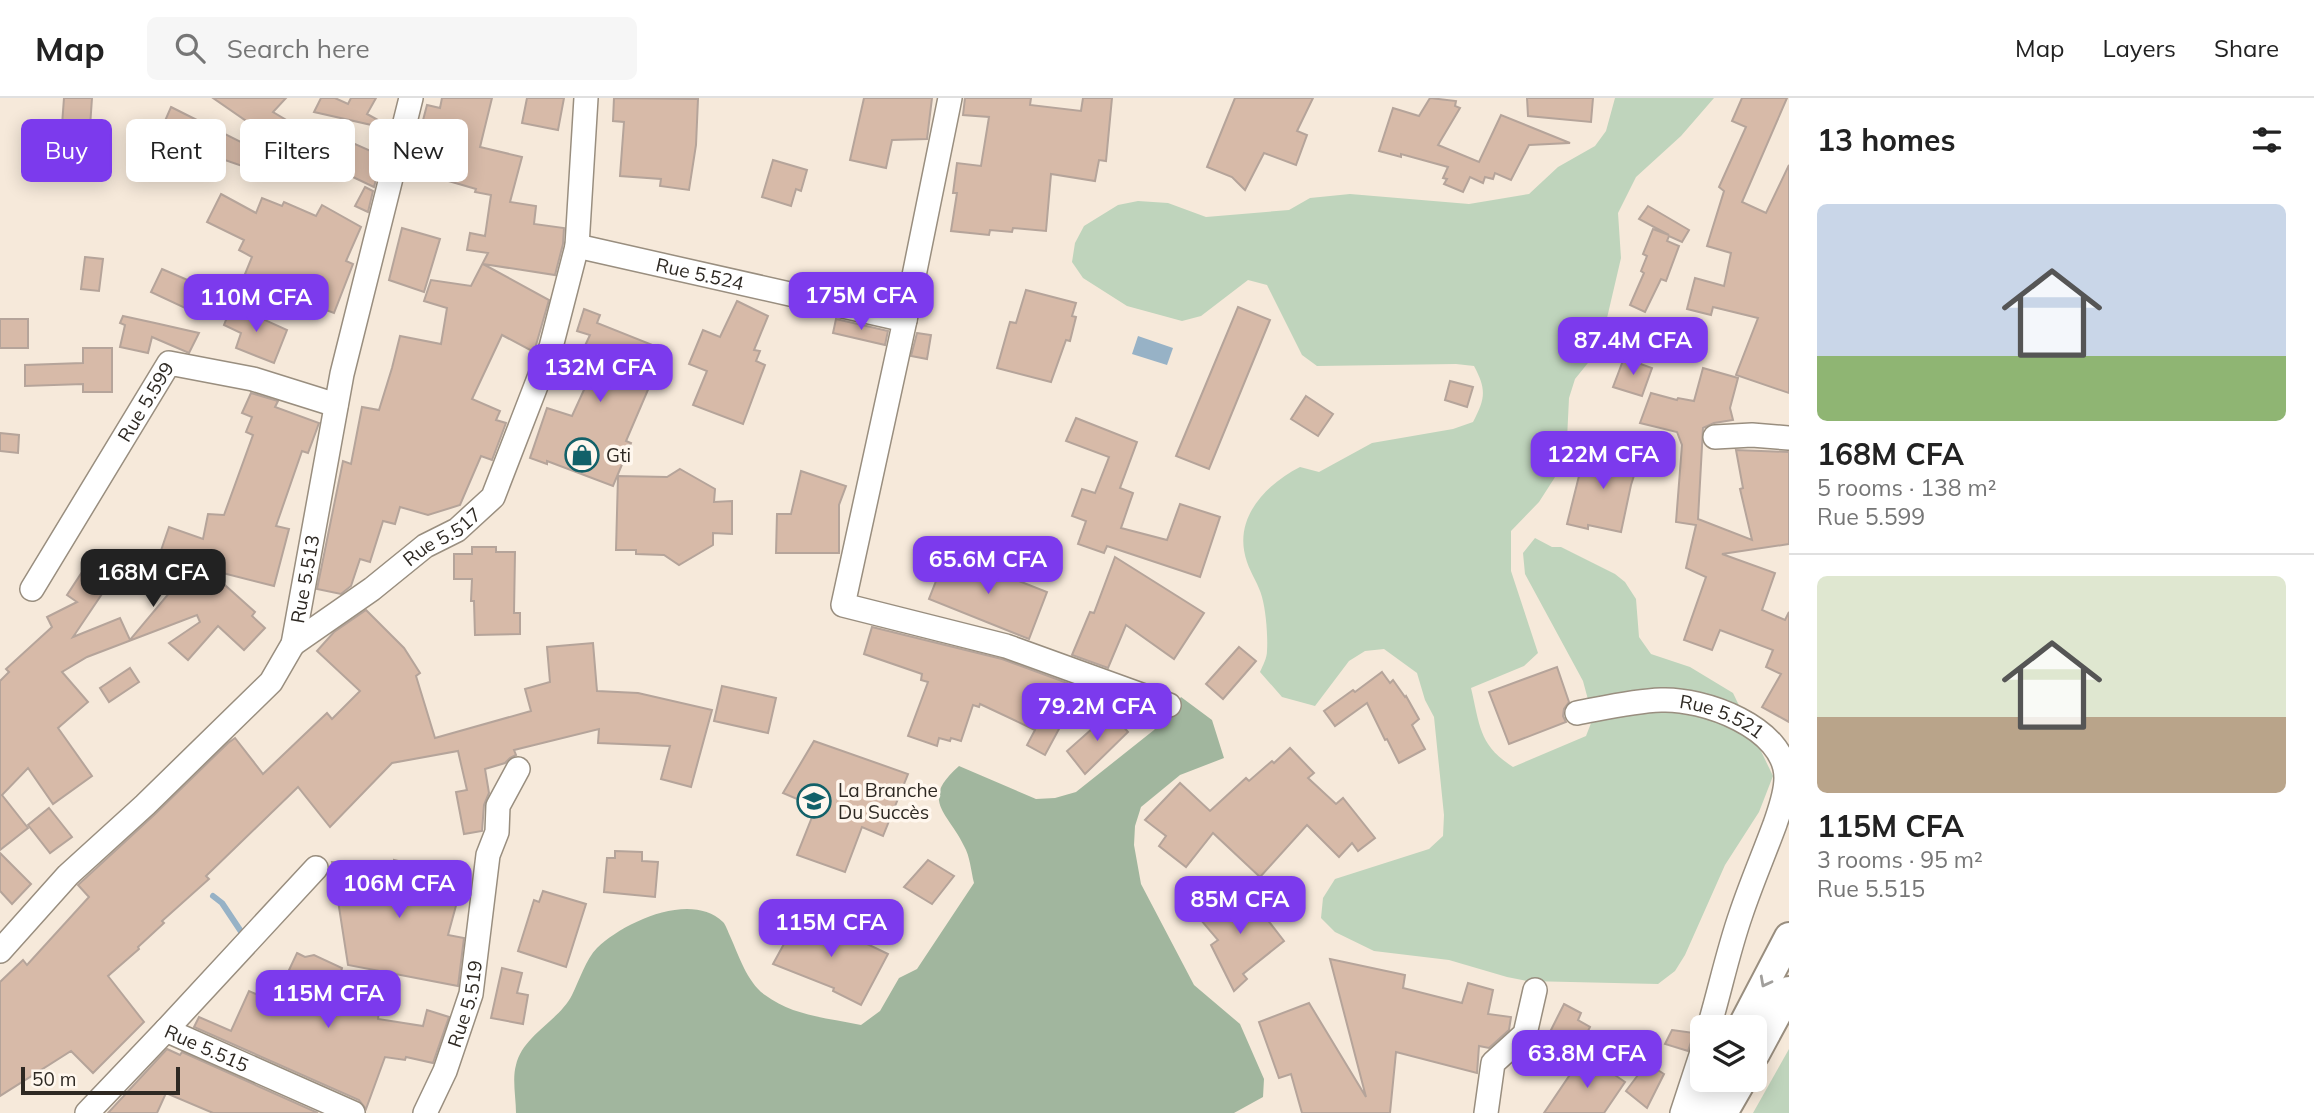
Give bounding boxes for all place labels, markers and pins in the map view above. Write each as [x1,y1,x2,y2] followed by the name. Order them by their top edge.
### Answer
[789,272,933,332] pin: 175M CFA
[184,274,328,334] pin: 110M CFA
[1553,317,1713,377] pin: 87.4M CFA
[528,344,672,404] pin: 132M CFA
[1531,432,1675,491] pin: 122M CFA
[563,436,601,474] shop icon: Gti
[606,443,631,467] place label: Gti
[908,536,1068,596] pin: 65.6M CFA
[81,550,225,609] pin: 168M CFA
[1017,684,1177,743] pin: 79.2M CFA
[838,778,938,824] place label: La Branche Du Succès
[795,782,833,820] school or university icon: La Branche Du Succès
[327,860,471,920] pin: 106M CFA
[1175,876,1305,936] pin: 85M CFA
[759,900,903,959] pin: 115M CFA
[256,970,400,1030] pin: 115M CFA
[1507,1030,1667,1090] pin: 63.8M CFA

